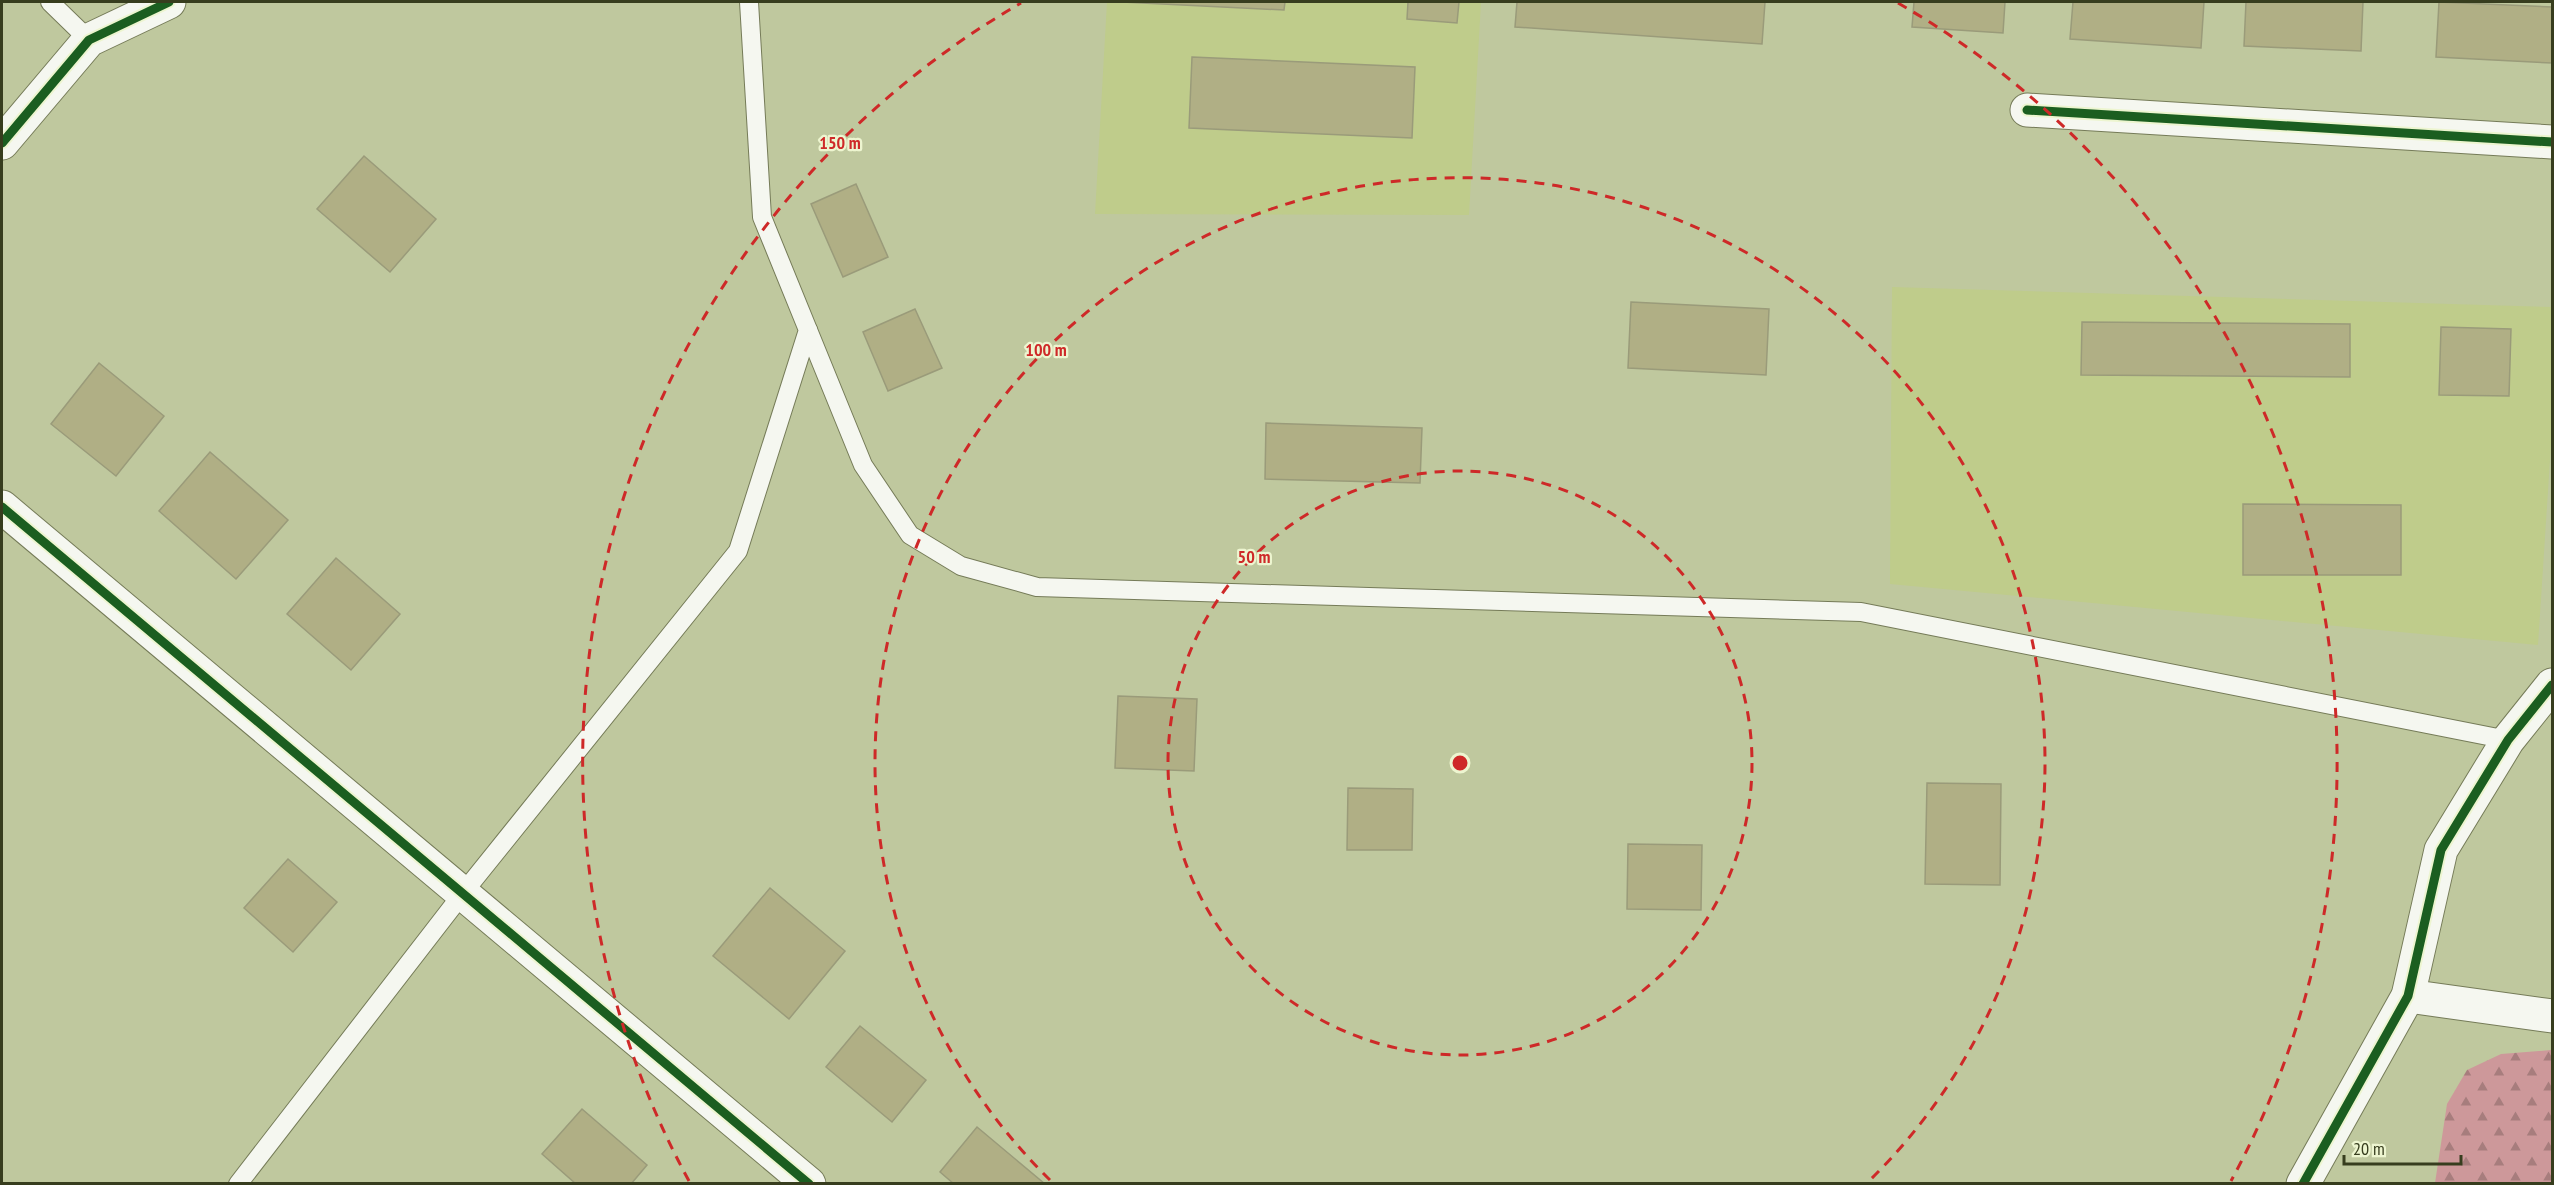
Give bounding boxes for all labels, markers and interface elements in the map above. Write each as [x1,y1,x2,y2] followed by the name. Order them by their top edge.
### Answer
[819,131,861,154] text: 150 m
[1025,338,1067,361] text: 100 m
[1238,545,1270,568] text: 50 m
[1450,753,1470,773] centre of rings
[2344,1128,2461,1166] scale bar
[2353,1137,2385,1160] text: 20 m

